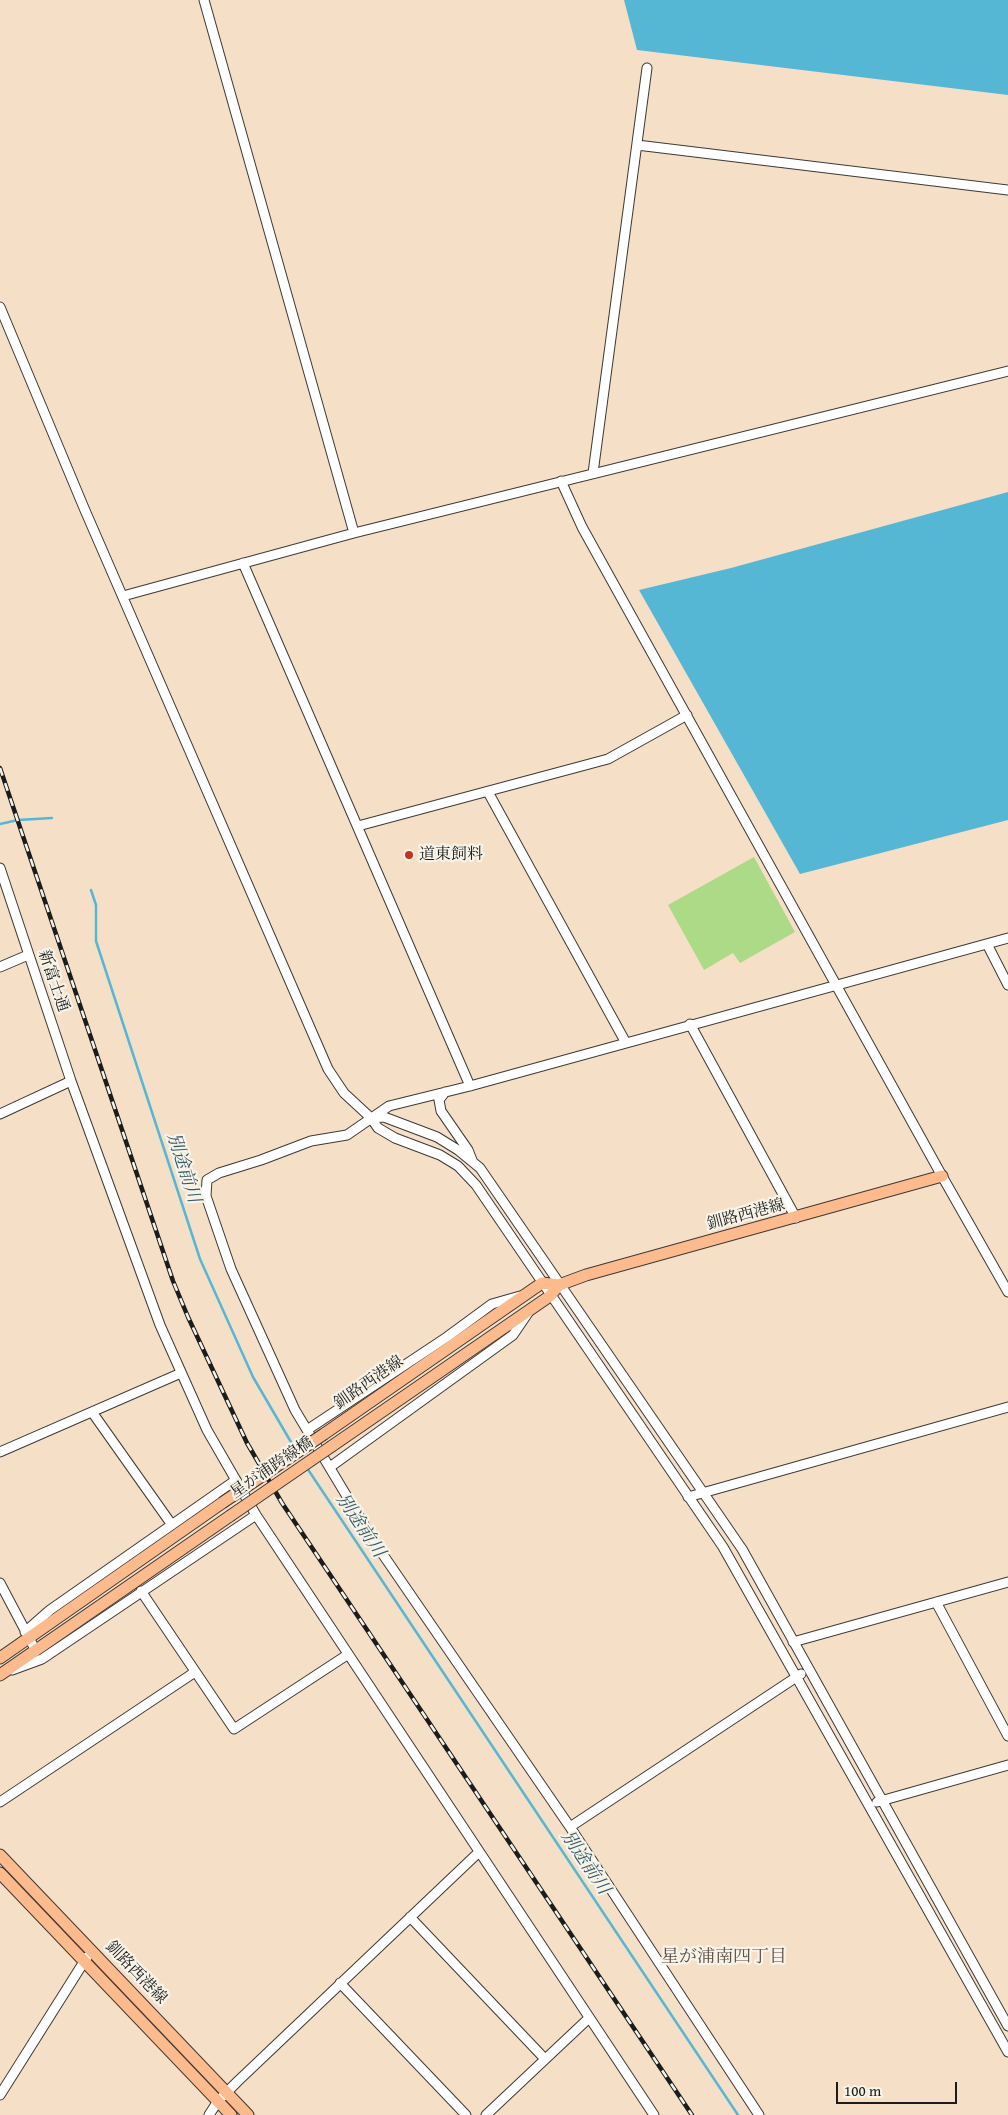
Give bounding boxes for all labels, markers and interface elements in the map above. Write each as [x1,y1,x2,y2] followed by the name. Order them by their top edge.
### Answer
[419,845,483,865] place label: 道東飼料
[403,849,415,861] marker: 道東飼料
[34,948,72,1014] street label: 新富士通
[162,1130,204,1206] water label: 別途前川
[705,1195,787,1235] street label: 釧路西港線
[331,1352,407,1414] street label: 釧路西港線
[227,1433,317,1503] street label: 星が浦跨線橋
[331,1490,389,1562] water label: 別途前川
[556,1827,614,1899] water label: 別途前川
[101,1938,171,2008] street label: 釧路西港線
[661,1946,787,1968] district label: 星が浦南四丁目
[838,2072,959,2104] scale bar
[844,2080,881,2101] text: 100 m

